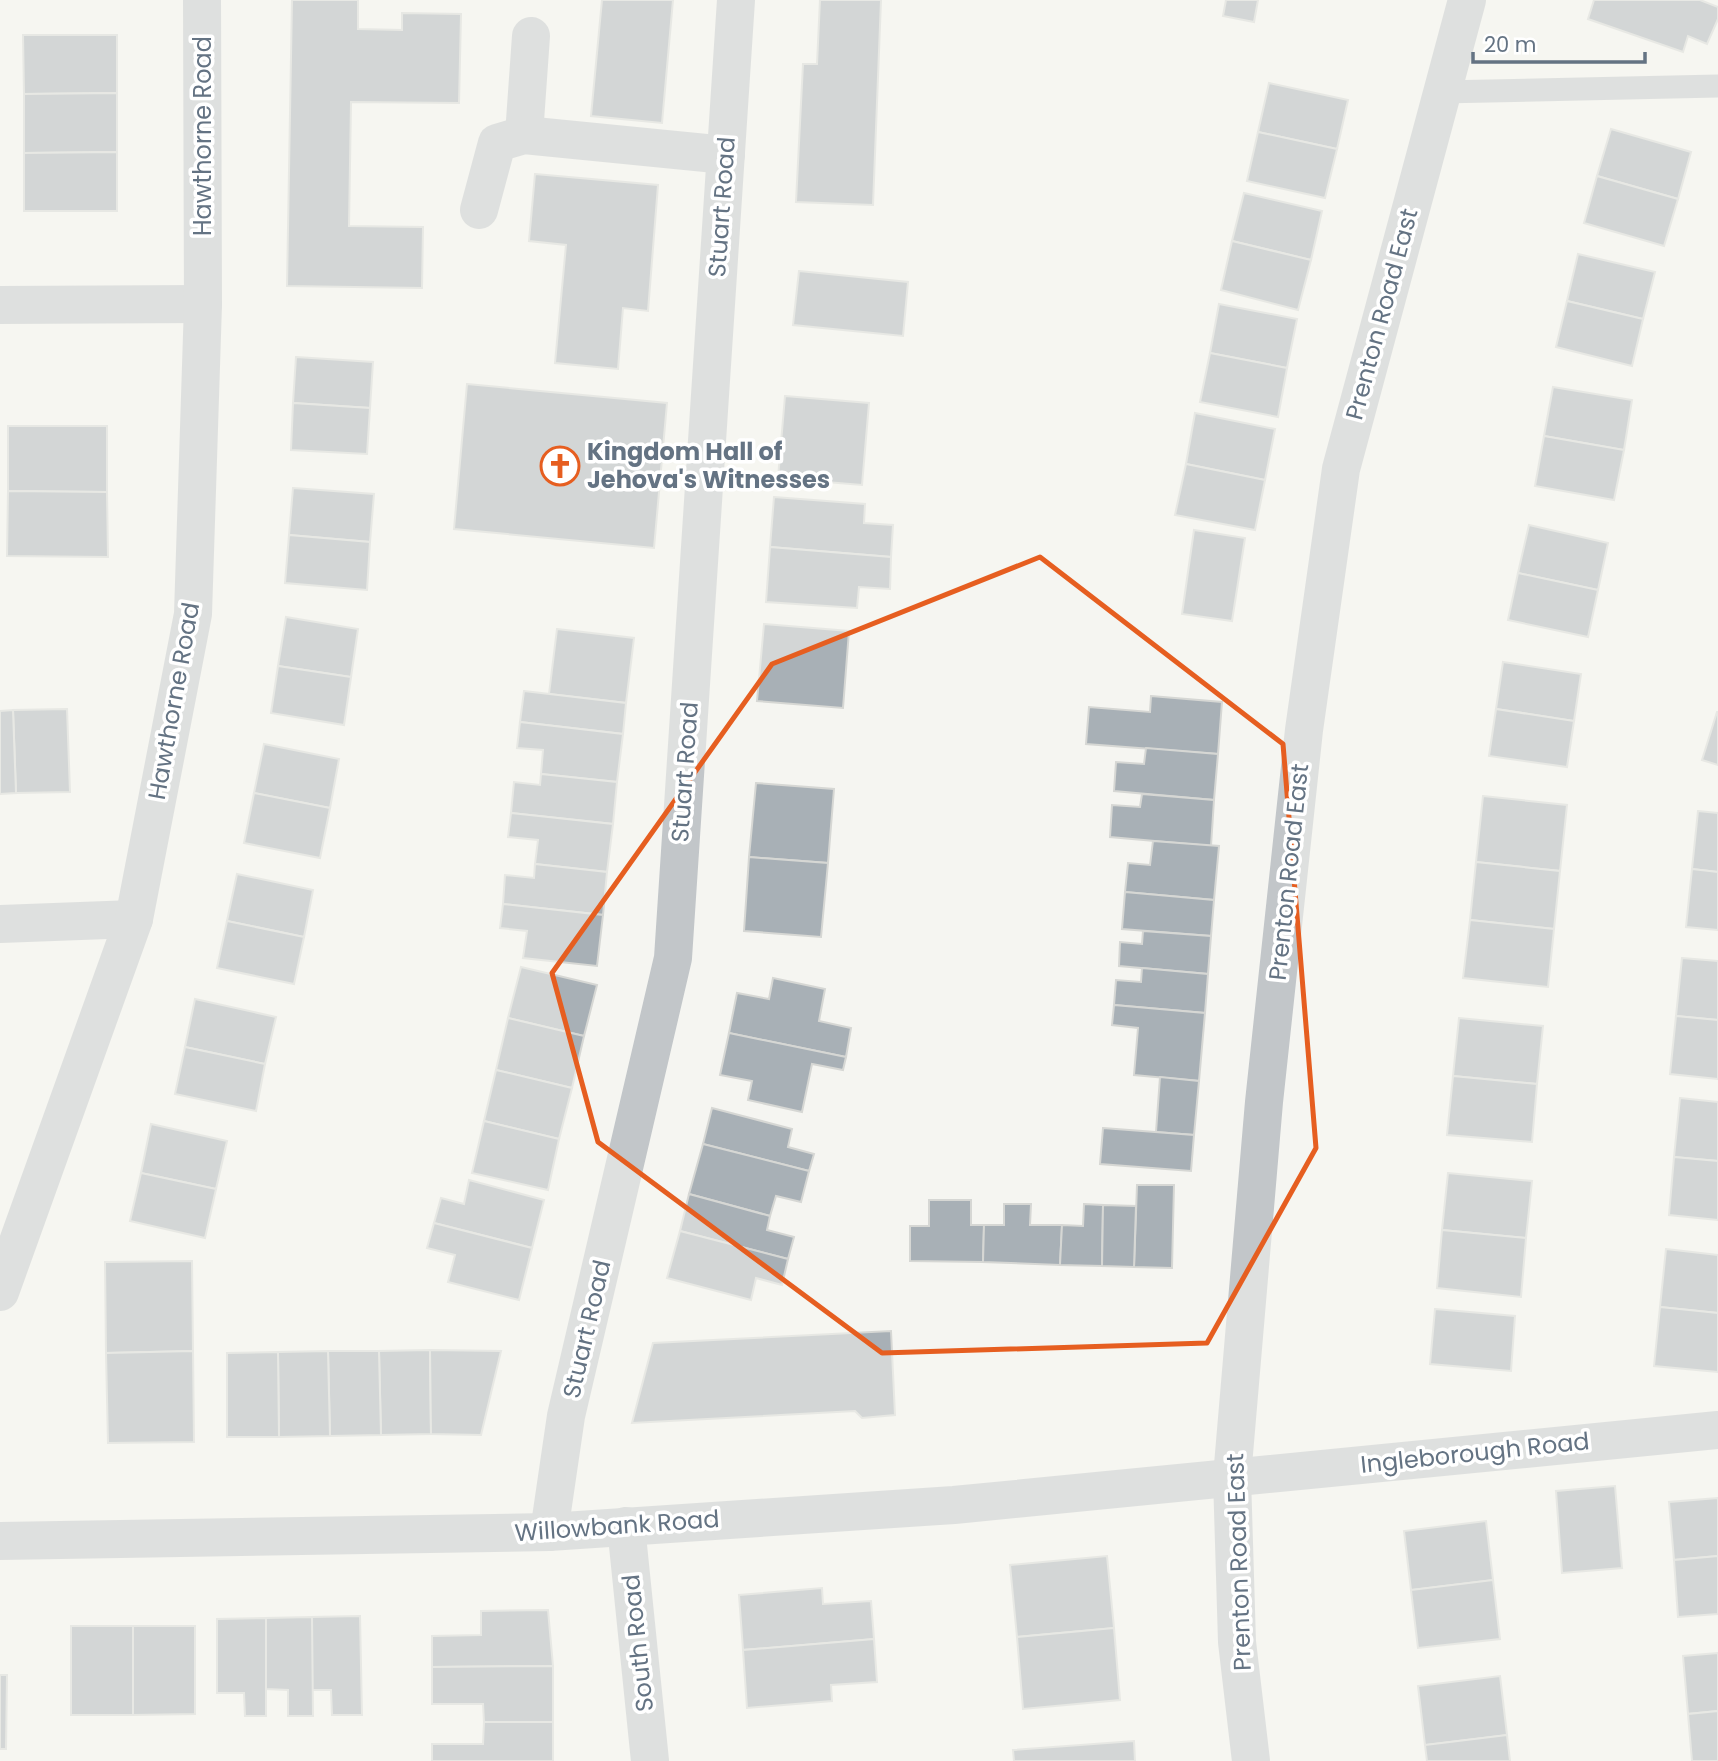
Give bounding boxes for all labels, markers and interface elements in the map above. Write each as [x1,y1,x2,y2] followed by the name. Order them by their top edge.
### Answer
[1473,21,1644,65] scale bar
[1484,30,1537,59] text: 20 m
[186,36,219,236] street label: Hawthorne Road
[700,136,743,278] street label: Stuart Road
[1337,205,1426,423] street label: Prenton Road East
[587,435,830,496] place label: Kingdom Hall of Jehova's Witnesses
[539,445,581,487] church icon: Kingdom Hall of Jehova's Witnesses
[140,600,207,802] street label: Hawthorne Road
[663,701,706,843] street label: Stuart Road
[1261,762,1316,982] street label: Prenton Road East
[555,1257,618,1401] street label: Stuart Road
[1359,1424,1591,1481] street label: Ingleborough Road
[1218,1453,1259,1671] street label: Prenton Road East
[513,1502,720,1549] street label: Willowbank Road
[614,1573,661,1713] street label: South Road

